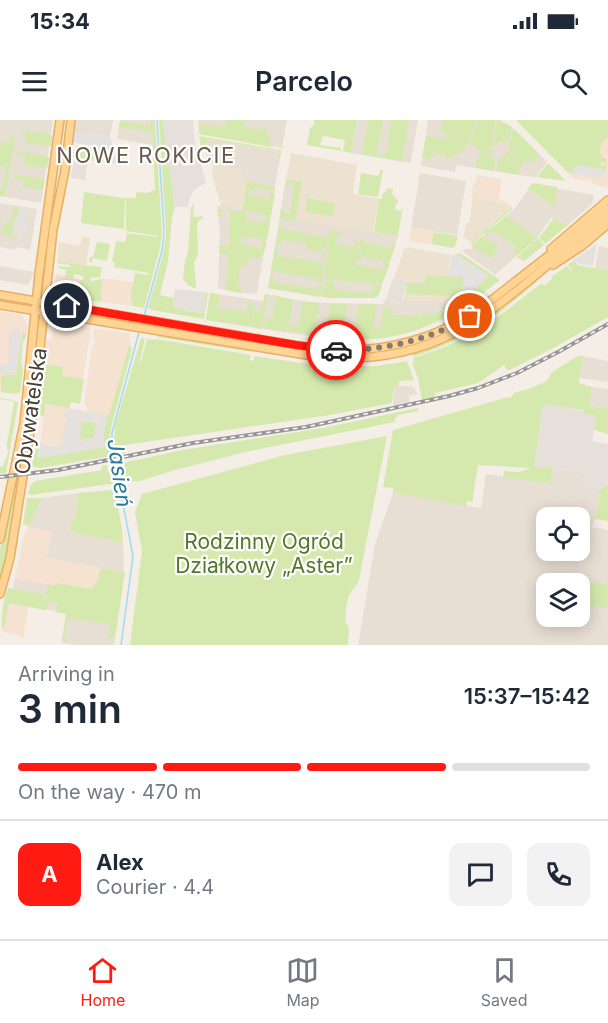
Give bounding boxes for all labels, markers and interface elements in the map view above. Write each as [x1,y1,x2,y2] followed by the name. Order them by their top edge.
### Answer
[30,8,90,34] text: 15:34
[18,65,51,98] icon: menu
[255,65,353,98] text: Parcelo
[557,65,590,98] icon: search
[56,142,236,168] district label: NOWE ROKICIE
[41,280,92,331] pin
[50,289,83,322] icon: home
[444,290,495,341] pin
[453,299,486,332] icon: bag
[306,320,366,380] courier
[320,334,353,367] icon: car
[9,346,52,476] street label: Obywatelska
[102,437,138,509] water label: Jasień
[536,507,590,627] map controls
[536,507,590,561] button: locate
[175,529,353,578] park label: Rodzinny Ogród Działkowy „Aster”
[536,573,590,627] button: layers
[18,662,115,686] text: Arriving in
[464,683,590,709] text: 15:37–15:42
[18,685,122,732] text: 3 min
[18,780,202,804] text: On the way · 470 m
[449,843,512,906] button: chat
[527,843,590,906] button: phone
[96,849,144,875] text: Alex
[41,861,58,887] text: A
[96,875,214,899] text: Courier · 4.4
[81,954,125,1010] tab: Home
[286,954,320,1010] tab: Map
[481,954,527,1010] tab: Saved

